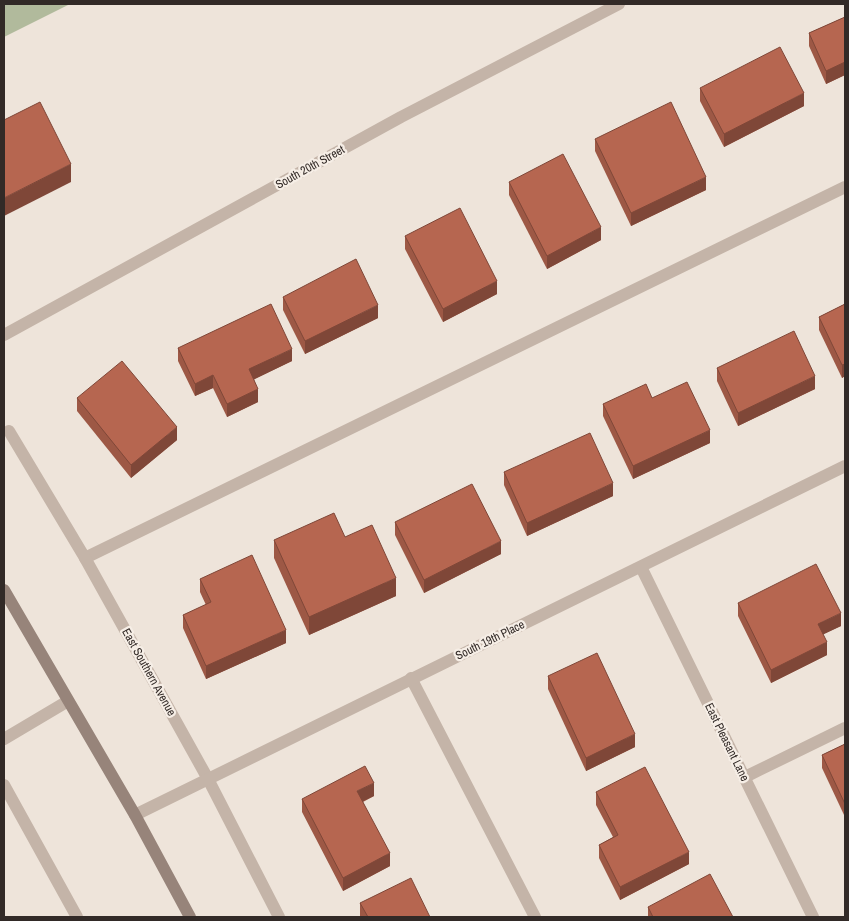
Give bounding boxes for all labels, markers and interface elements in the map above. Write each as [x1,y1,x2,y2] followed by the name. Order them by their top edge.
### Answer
[273,141,348,193] street label: South 20th Street
[453,616,527,664] street label: South 19th Place
[118,625,180,719] street label: East Southern Avenue
[701,700,753,784] street label: East Pleasant Lane

